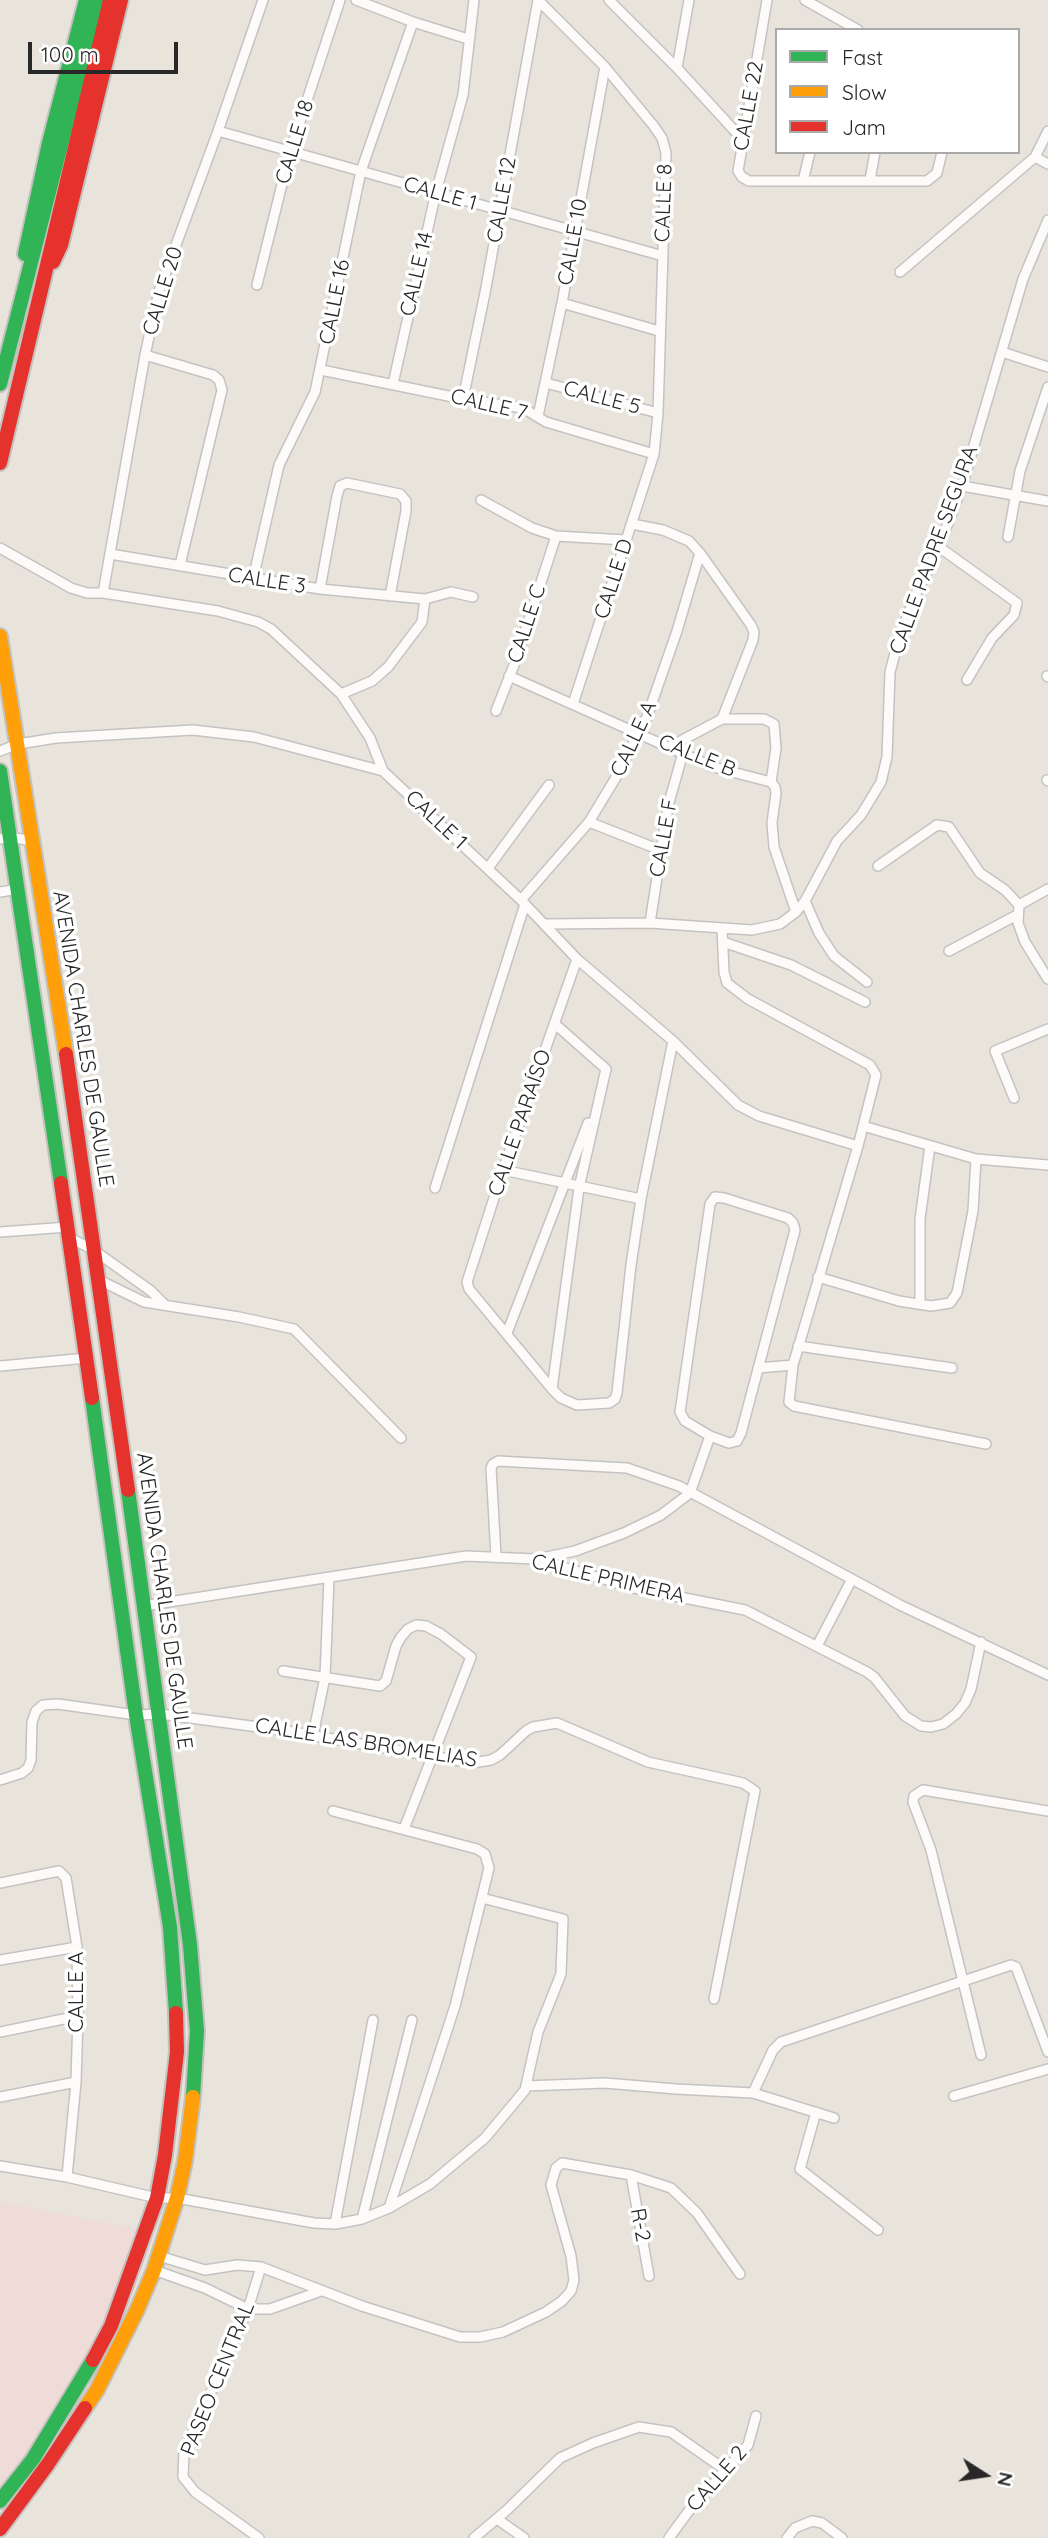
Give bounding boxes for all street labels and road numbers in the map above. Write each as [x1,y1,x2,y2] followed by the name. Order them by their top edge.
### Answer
[729,59,769,153] street label: CALLE 22
[270,97,320,187] street label: CALLE 18
[482,155,522,245] street label: CALLE 12
[650,163,678,243] street label: CALLE 8
[400,172,480,216] street label: CALLE 1
[553,197,593,287] street label: CALLE 10
[395,229,439,319] street label: CALLE 14
[138,244,188,338] street label: CALLE 20
[314,257,356,347] street label: CALLE 16
[561,376,643,420] street label: CALLE 5
[448,384,530,426] street label: CALLE 7
[884,442,984,658] street label: CALLE PADRE SEGURA
[589,536,639,622] street label: CALLE D
[226,562,308,600] street label: CALLE 3
[502,582,552,666] street label: CALLE C
[605,697,663,781] street label: CALLE A
[655,729,739,783] street label: CALLE B
[400,785,472,855] street label: CALLE 1
[645,797,683,879] street label: CALLE F
[47,889,119,1189] street label: AVENIDA CHARLES DE GAULLE
[483,1046,557,1200] street label: CALLE PARAÍSO
[131,1451,197,1751] street label: AVENIDA CHARLES DE GAULLE
[529,1549,687,1609] street label: CALLE PRIMERA
[253,1713,479,1773] street label: CALLE LAS BROMELIAS
[64,1952,90,2032] street label: CALLE A
[625,2206,655,2244] street label: R-2
[176,2299,260,2459] street label: PASEO CENTRAL
[682,2441,752,2517] street label: CALLE 2

